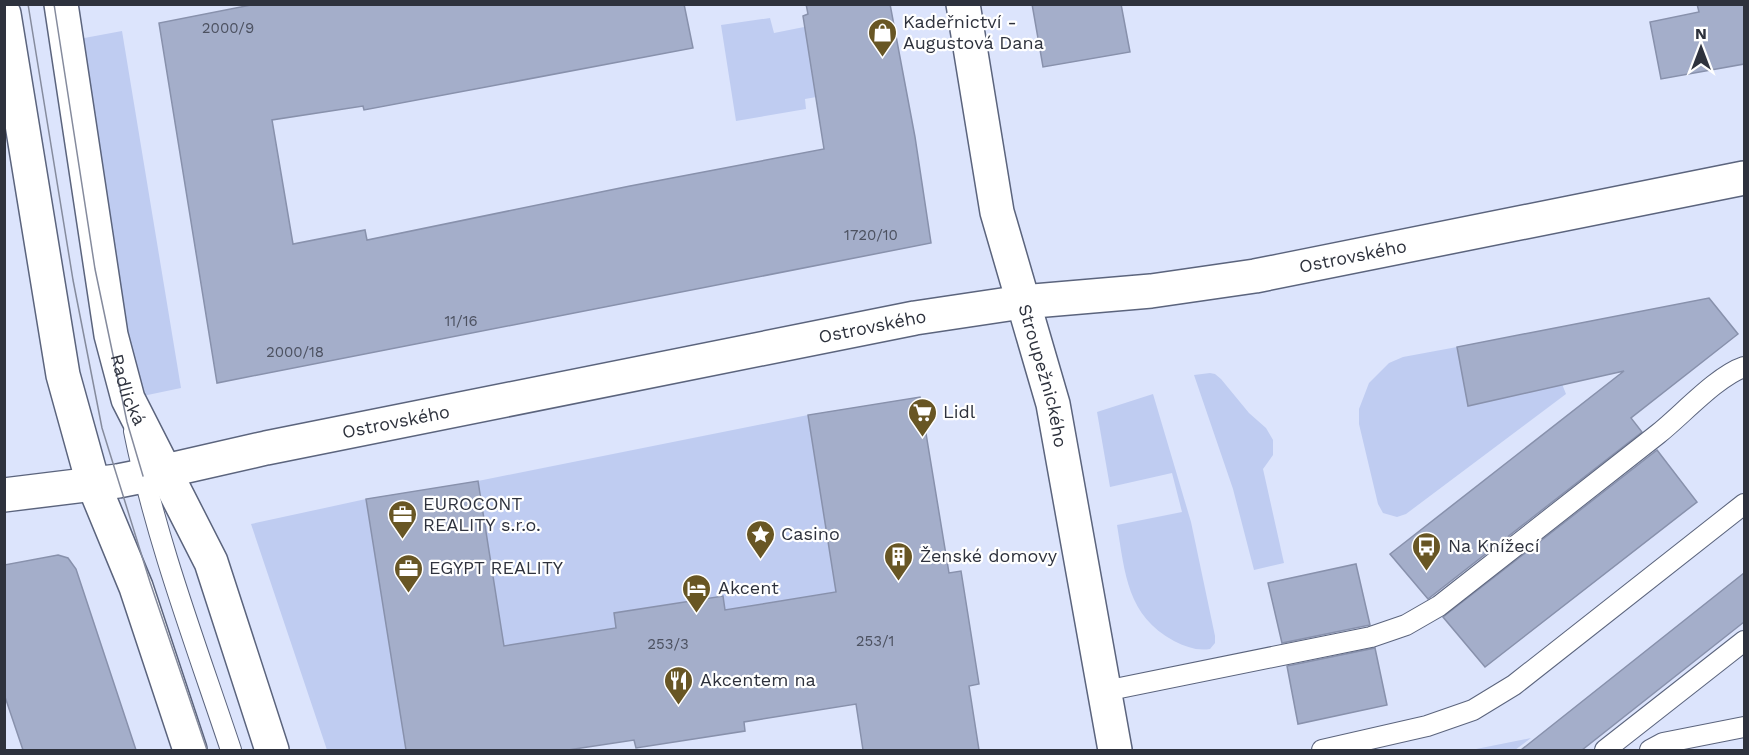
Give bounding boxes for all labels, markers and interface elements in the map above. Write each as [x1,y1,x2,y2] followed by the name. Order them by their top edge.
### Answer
[903,11,1044,53] place label: Kadeřnictví - Augustová Dana
[866,16,898,58] shop icon: Kadeřnictví - Augustová Dana
[1671,18,1731,78] north arrow
[202,19,254,37] house number: 2000/9
[1695,24,1707,43] text: N
[844,226,898,244] house number: 1720/10
[1297,235,1408,277] street label: Ostrovského
[1014,301,1072,449] street label: Stroupežnického
[817,305,928,347] street label: Ostrovského
[444,312,478,330] house number: 11/16
[266,343,324,361] house number: 2000/18
[107,352,151,429] street label: Radlická
[906,396,938,438] supermarket icon: Lidl
[340,400,451,443] street label: Ostrovského
[943,401,976,422] place label: Lidl
[423,493,541,535] place label: EUROCONT REALITY s.r.o.
[386,498,418,540] office icon: EUROCONT REALITY s.r.o.
[744,518,776,560] place icon: Casino
[781,523,840,544] place label: Casino
[1411,530,1443,572] bus stop icon: Na Knížecí
[1448,535,1540,556] place label: Na Knížecí
[883,540,915,582] building icon: Ženské domovy
[920,545,1058,566] place label: Ženské domovy
[392,552,424,594] office icon: EGYPT REALITY
[429,557,564,578] place label: EGYPT REALITY
[681,572,713,614] hotel icon: Akcent
[718,577,779,598] place label: Akcent
[856,632,894,650] house number: 253/1
[647,635,689,653] house number: 253/3
[663,664,695,706] restaurant icon: Akcentem na
[700,669,816,690] place label: Akcentem na

